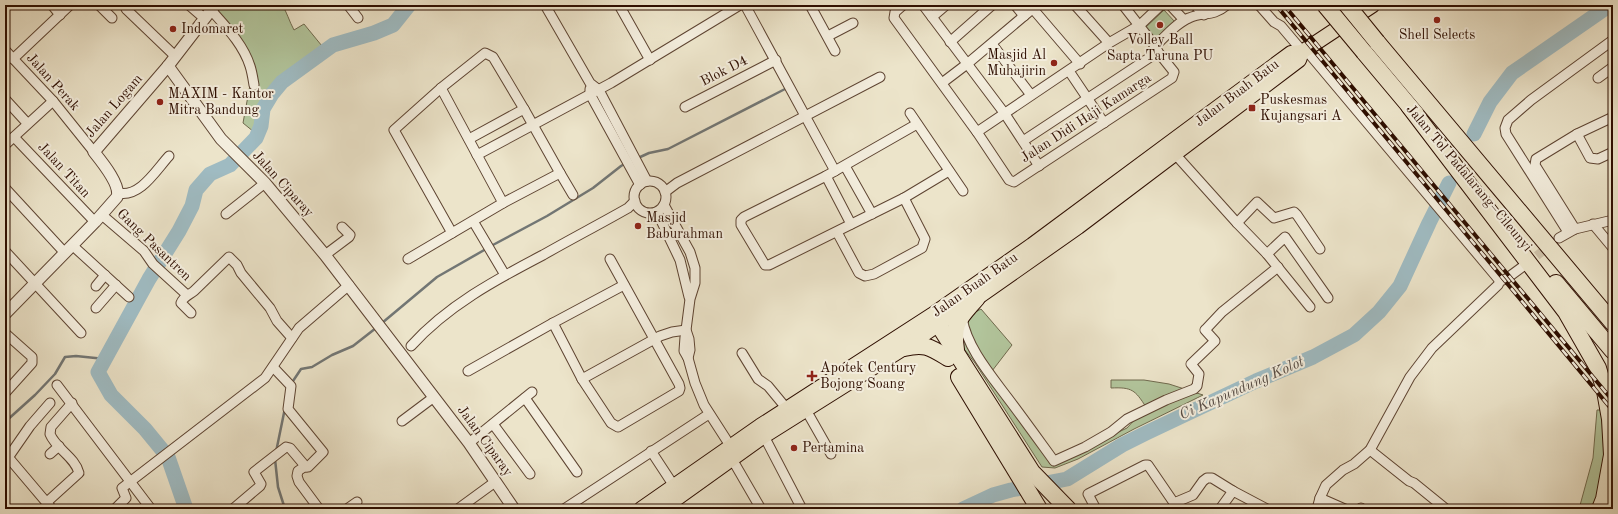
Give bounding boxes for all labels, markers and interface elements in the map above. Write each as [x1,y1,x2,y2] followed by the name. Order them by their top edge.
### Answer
[1432,15,1442,25] marker: Shell Selects
[1155,20,1165,30] marker: Volley Ball Sapta Taruna PU
[181,22,244,36] place label: Indomaret
[168,24,178,34] marker: Indomaret
[1399,28,1475,42] place label: Shell Selects
[1107,33,1213,63] place label: Volley Ball Sapta Taruna PU
[987,48,1046,78] place label: Masjid Al Muhajirin
[24,51,82,113] street label: Jalan Perak
[698,53,750,89] street label: Blok D4
[1192,57,1282,129] street label: Jalan Buah Batu
[1049,58,1059,68] marker: Masjid Al Muhajirin
[1018,71,1154,165] street label: Jalan Didi Haji Kamarga
[83,72,145,140] street label: Jalan Logam
[168,87,274,117] place label: MAXIM - Kantor Mitra Bandung
[1260,93,1342,123] place label: Puskesmas Kujangsari A
[155,97,165,107] marker: MAXIM - Kantor Mitra Bandung
[1403,102,1535,254] street label: Jalan Tol Padalarang–Cileunyi
[1247,103,1257,113] marker: Puskesmas Kujangsari A
[35,140,93,201] street label: Jalan Titan
[250,148,317,220] street label: Jalan Ciparay
[114,206,194,284] street label: Gang Pasantren
[646,211,724,241] place label: Masjid Baburahman
[633,221,643,231] marker: Masjid Baburahman
[930,250,1021,320] street label: Jalan Buah Batu
[1177,355,1307,423] water label: Ci Kapundung Kolot
[820,361,917,391] place label: Apotek Century Bojong Soang
[807,371,817,381] marker: Apotek Century Bojong Soang
[455,403,516,479] street label: Jalan Ciparay
[802,441,864,455] place label: Pertamina
[789,443,799,453] marker: Pertamina

